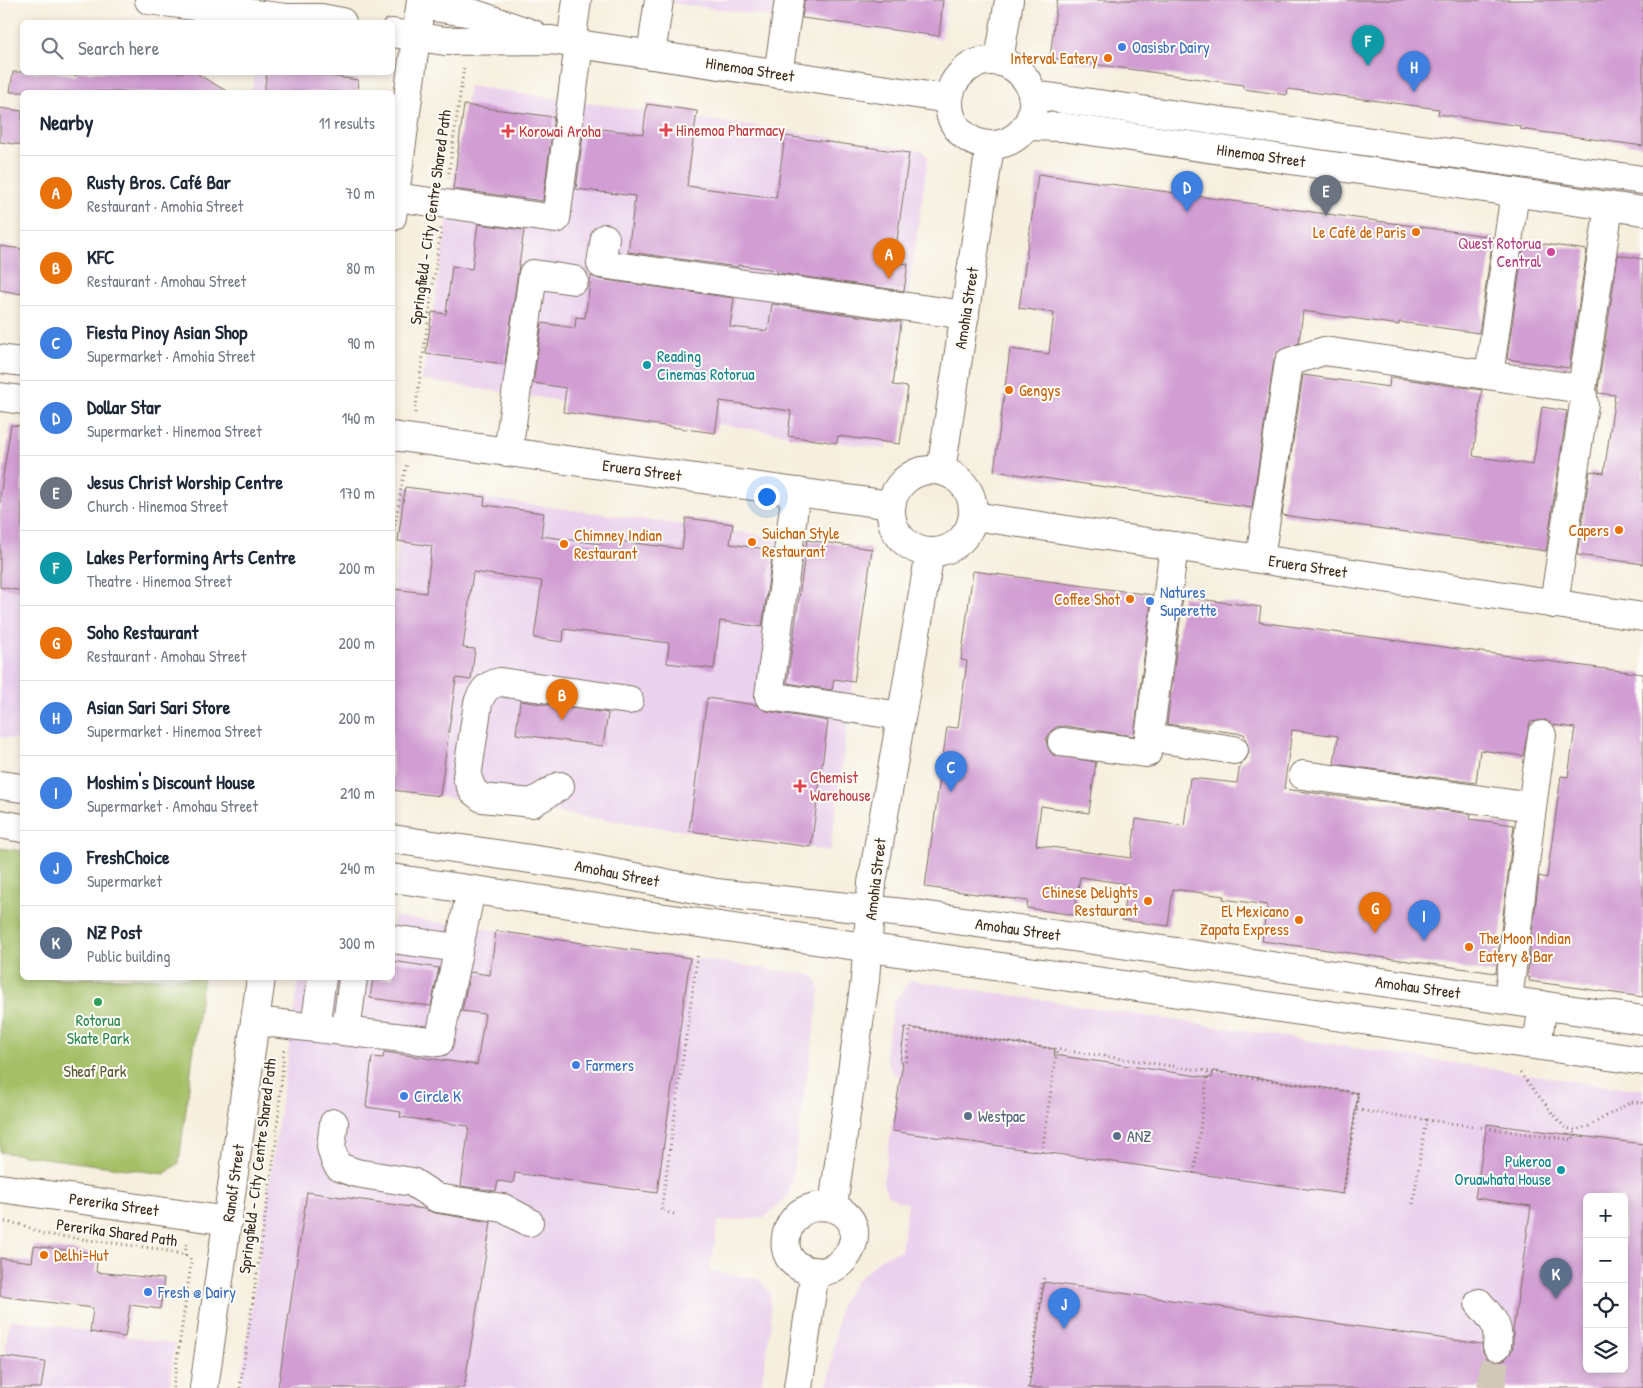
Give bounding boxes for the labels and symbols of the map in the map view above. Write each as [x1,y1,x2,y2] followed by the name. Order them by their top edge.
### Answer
[1352,25,1384,66] pin: F
[1132,36,1210,58] place label: Oasisbr Dairy
[1116,41,1128,53] marker: Oasisbr Dairy
[1010,47,1098,69] place label: Interval Eatery
[704,51,796,87] street label: Hinemoa Street
[1398,51,1430,92] pin: H
[1102,52,1114,64] marker: Interval Eatery
[404,108,456,326] street label: Springfield - City Centre Shared Path
[676,119,785,141] place label: Hinemoa Pharmacy
[519,120,601,142] place label: Korowai Aroha
[501,124,515,138] marker: Korowai Aroha
[660,124,672,136] marker: Hinemoa Pharmacy
[1215,138,1307,172] street label: Hinemoa Street
[1171,171,1203,212] pin: D
[1310,175,1342,216] pin: E
[1313,221,1406,243] place label: Le Café de Paris
[1410,226,1422,238] marker: Le Café de Paris
[1458,232,1542,272] place label: Quest Rotorua Central
[873,238,905,279] pin: A
[1545,246,1557,258] marker: Quest Rotorua Central
[949,265,983,351] street label: Amohia Street
[657,345,754,385] place label: Reading Cinemas Rotorua
[641,359,653,371] marker: Reading Cinemas Rotorua
[1019,379,1060,401] place label: Gengys
[1003,384,1015,396] marker: Gengys
[601,454,683,486] street label: Eruera Street
[754,484,780,510] your location
[1568,519,1609,541] place label: Capers
[762,522,840,562] place label: Suichan Style Restaurant
[574,524,662,564] place label: Chimney Indian Restaurant
[1613,524,1625,536] marker: Capers
[746,536,758,548] marker: Suichan Style Restaurant
[558,538,570,550] marker: Chimney Indian Restaurant
[1267,549,1349,583] street label: Eruera Street
[1160,581,1217,621] place label: Natures Superette
[1054,588,1120,610] place label: Coffee Shot
[1124,593,1136,605] marker: Coffee Shot
[1144,595,1156,607] marker: Natures Superette
[546,679,578,720] pin: B
[935,751,967,792] pin: C
[810,766,871,806] place label: Chemist Warehouse
[794,780,806,792] marker: Chemist Warehouse
[859,836,891,921] street label: Amohia Street
[573,854,662,892] street label: Amohau Street
[1042,881,1138,921] place label: Chinese Delights Restaurant
[1359,892,1391,933] pin: G
[1142,895,1154,907] marker: Chinese Delights Restaurant
[1200,900,1290,940] place label: El Mexicano Zapata Express
[1408,900,1440,941] pin: I
[974,912,1062,946] street label: Amohau Street
[1293,914,1305,926] marker: El Mexicano Zapata Express
[1479,927,1571,967] place label: The Moon Indian Eatery & Bar
[1463,941,1475,953] marker: The Moon Indian Eatery & Bar
[1374,970,1462,1004] street label: Amohau Street
[92,996,104,1008] marker: Rotorua Skate Park
[67,1009,130,1049] place label: Rotorua Skate Park
[585,1054,634,1076] place label: Farmers
[233,1057,281,1275] street label: Springfield - City Centre Shared Path
[570,1059,582,1071] marker: Farmers
[64,1060,127,1082] park label: Sheaf Park
[414,1085,462,1107] place label: Circle K
[398,1090,410,1102] marker: Circle K
[978,1105,1026,1127] place label: Westpac
[962,1110,974,1122] marker: Westpac
[1127,1125,1151,1147] place label: ANZ
[1111,1130,1123,1142] marker: ANZ
[217,1142,249,1223] street label: Ranolf Street
[1455,1150,1552,1190] place label: Pukeroa Oruawhata House
[1555,1164,1567,1176] marker: Pukeroa Oruawhata House
[68,1187,161,1221] street label: Pererika Street
[55,1213,179,1251] street label: Pererika Shared Path
[54,1244,109,1266] place label: Delhi-Hut
[38,1249,50,1261] marker: Delhi-Hut
[1540,1258,1572,1299] pin: K
[157,1281,236,1303] place label: Fresh @ Dairy
[142,1286,154,1298] marker: Fresh @ Dairy
[1048,1288,1080,1329] pin: J

